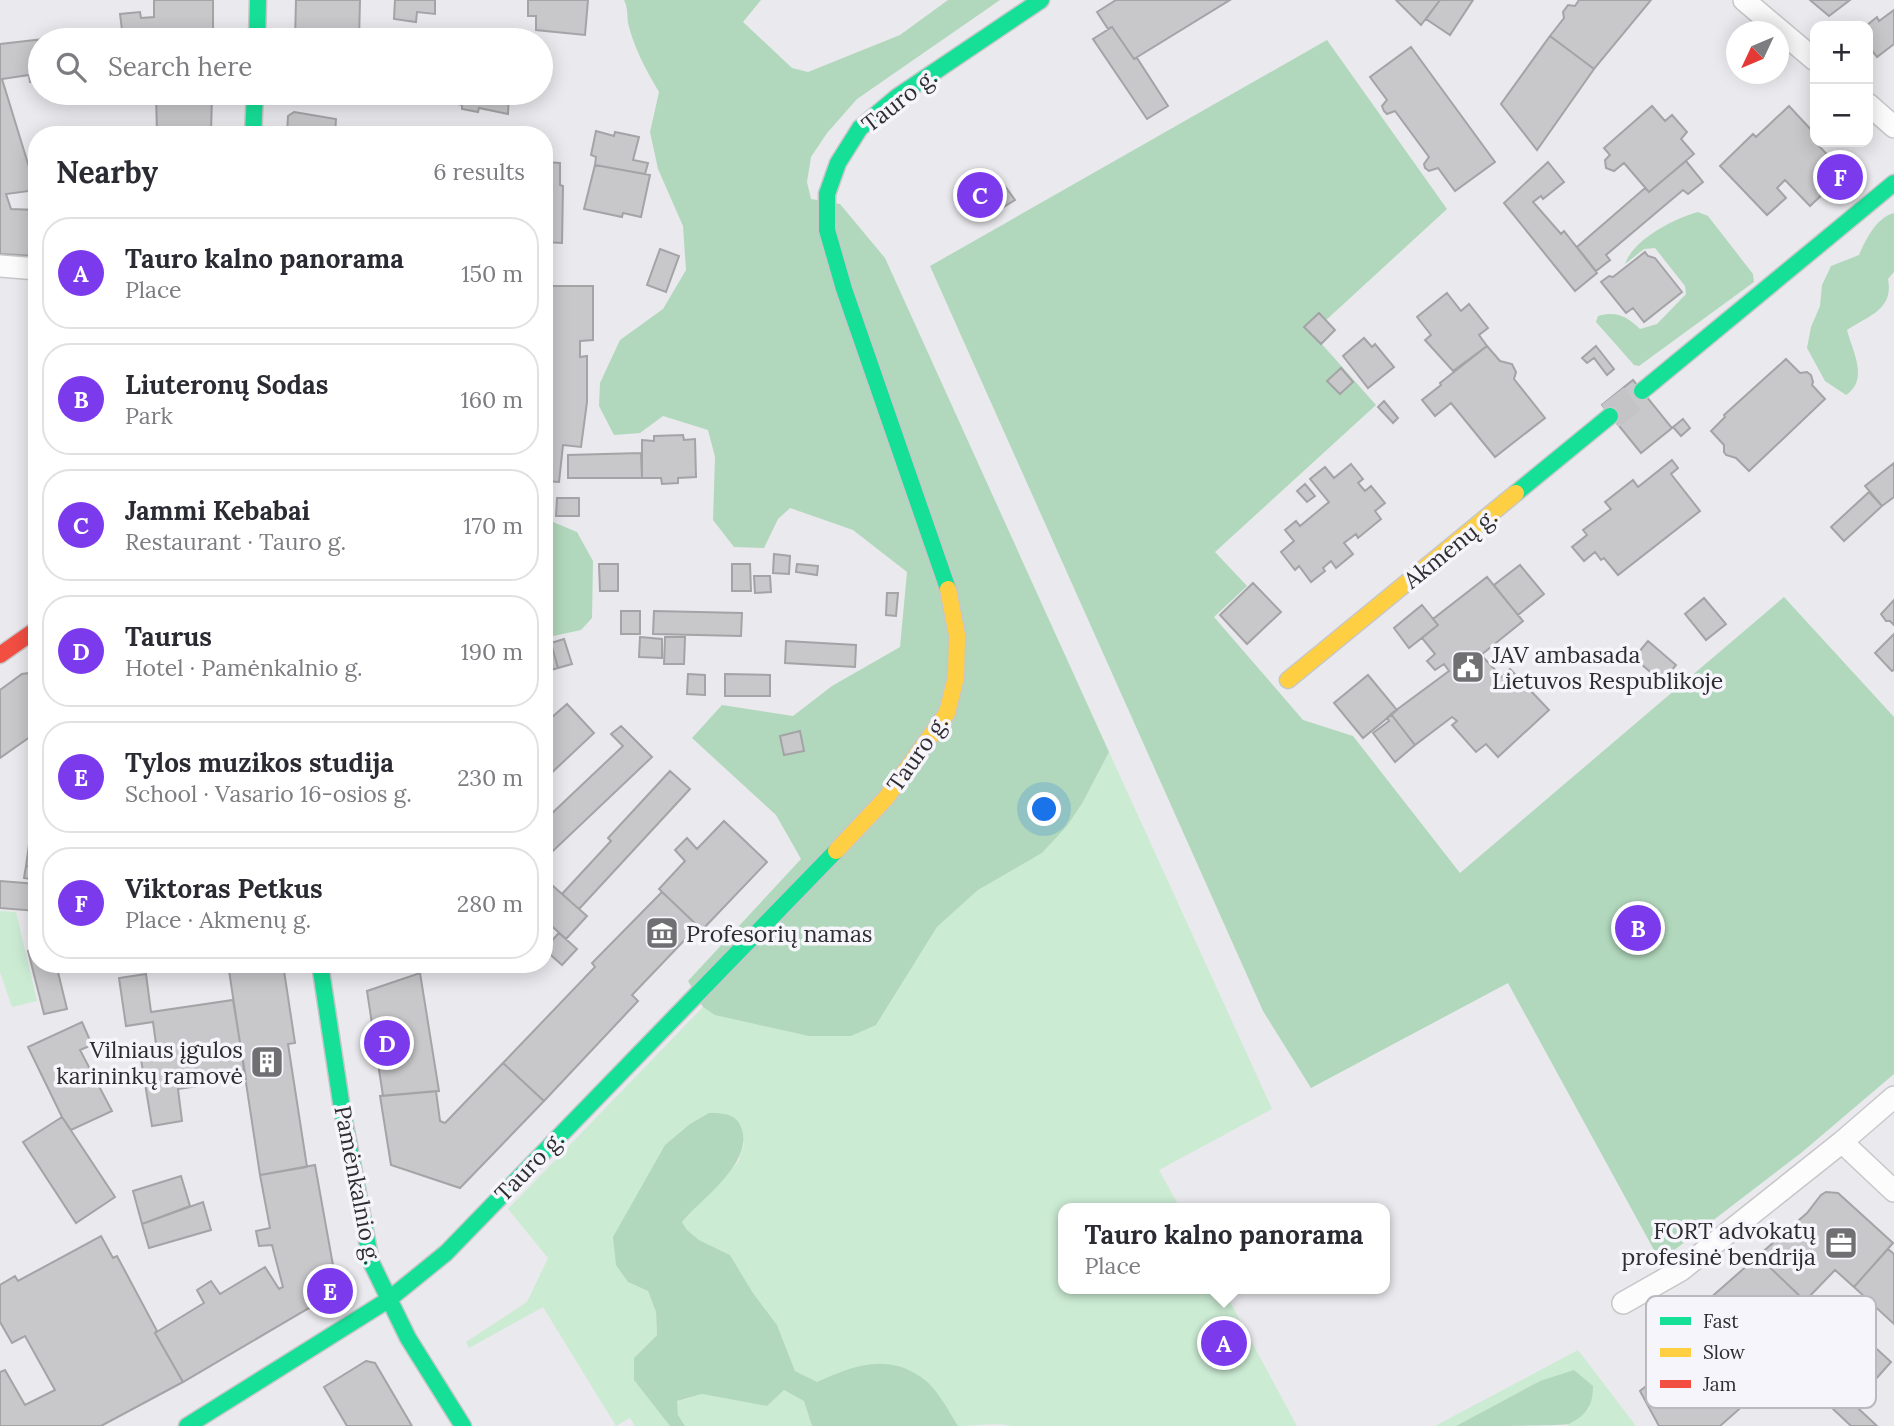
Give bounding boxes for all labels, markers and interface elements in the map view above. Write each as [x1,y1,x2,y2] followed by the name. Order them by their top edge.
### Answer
[1726,21,1789,84] north arrow
[1810,21,1873,147] map controls
[1810,21,1873,84] button: +
[28,28,553,105] search box
[52,48,90,86] icon: search
[108,50,252,83] text: Search here
[856,62,942,138] street label: Tauro g.
[1810,84,1873,147] button: −
[1817,151,1863,203] pin: F
[56,153,158,191] text: Nearby
[433,157,525,186] text: 6 results
[957,169,1003,221] pin: C
[125,242,404,275] text: Tauro kalno panorama
[73,259,89,288] text: A
[461,259,523,288] text: 150 m
[125,275,182,304] text: Place
[125,368,328,401] text: Liuteronų Sodas
[73,385,89,414] text: B
[460,385,523,414] text: 160 m
[125,401,173,430] text: Park
[125,494,310,527] text: Jammi Kebabai
[1397,502,1503,595] street label: Akmenų g.
[73,511,89,540] text: C
[463,511,523,540] text: 170 m
[125,527,346,556] text: Restaurant · Tauro g.
[125,620,212,653] text: Taurus
[72,637,90,666] text: D
[460,637,523,666] text: 190 m
[1491,640,1723,695] place label: JAV ambasada Lietuvos Respublikoje
[1449,648,1487,686] public building icon: JAV ambasada Lietuvos Respublikoje
[125,653,363,682] text: Hotel · Pamėnkalnio g.
[880,709,954,797] street label: Tauro g.
[125,746,394,779] text: Tylos muzikos studija
[74,763,88,792] text: E
[457,763,523,792] text: 230 m
[125,779,412,808] text: School · Vasario 16-osios g.
[1027,792,1061,826] your location
[125,872,323,905] text: Viktoras Petkus
[74,889,88,918] text: F
[457,889,523,918] text: 280 m
[1615,902,1661,954] pin: B
[125,905,311,934] text: Place · Akmenų g.
[643,914,681,952] museum icon: Profesorių namas
[686,919,872,948] place label: Profesorių namas
[364,1017,410,1069] pin: D
[56,1035,243,1090] place label: Vilniaus įgulos karininkų ramovė
[248,1043,286,1081] building icon: Vilniaus įgulos karininkų ramovė
[328,1103,388,1267] street label: Pamėnkalnio g.
[488,1125,570,1207] street label: Tauro g.
[1058,1203,1390,1294] popup
[1622,1216,1816,1271] place label: FORT advokatų profesinė bendrija
[1085,1218,1363,1251] text: Tauro kalno panorama
[1822,1224,1860,1262] office icon: FORT advokatų profesinė bendrija
[1085,1251,1141,1280] text: Place
[307,1265,353,1317] pin: E
[1646,1296,1876,1408] legend
[1703,1309,1739,1333] text: Fast
[1201,1317,1247,1369] pin: A
[1703,1340,1746,1364] text: Slow
[1702,1372,1737,1396] text: Jam

